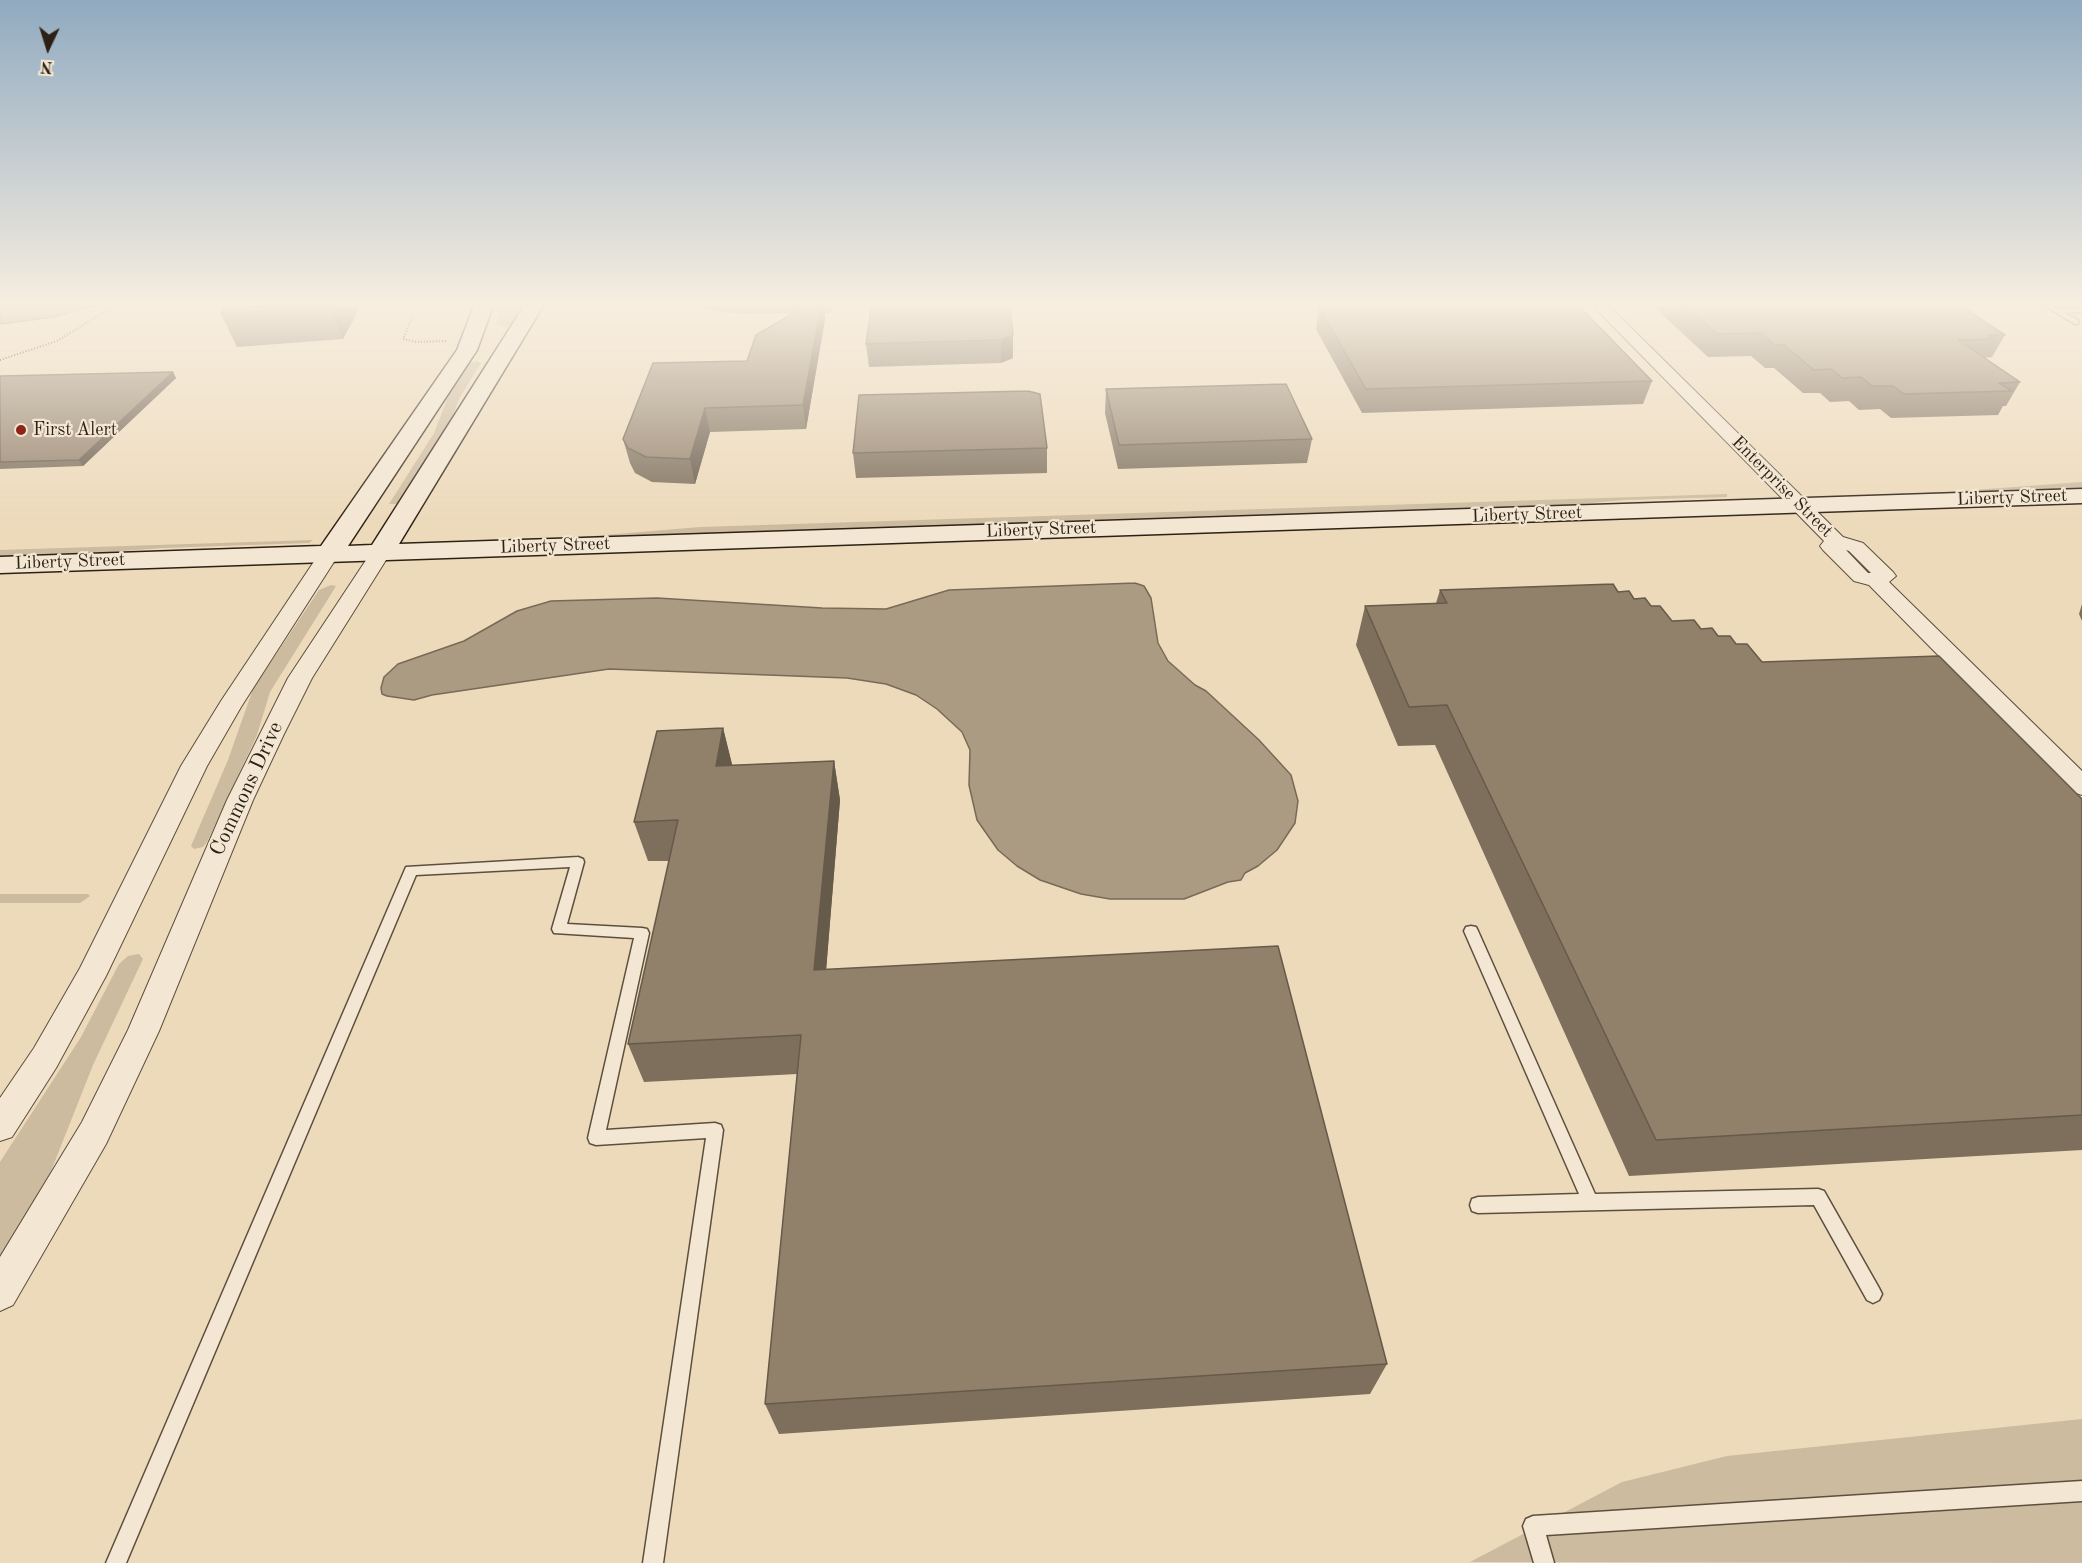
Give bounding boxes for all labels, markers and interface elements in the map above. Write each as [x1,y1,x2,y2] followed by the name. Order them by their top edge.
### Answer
[18,18,78,78] north arrow
[40,58,53,74] text: N
[33,419,117,441] place label: First Alert
[14,423,28,437] marker: First Alert
[1727,432,1837,542] street label: Enterprise Street
[1956,485,2068,511] street label: Liberty Street
[1471,502,1583,528] street label: Liberty Street
[985,517,1097,543] street label: Liberty Street
[499,533,611,559] street label: Liberty Street
[14,549,126,575] street label: Liberty Street
[205,718,289,860] street label: Commons Drive

